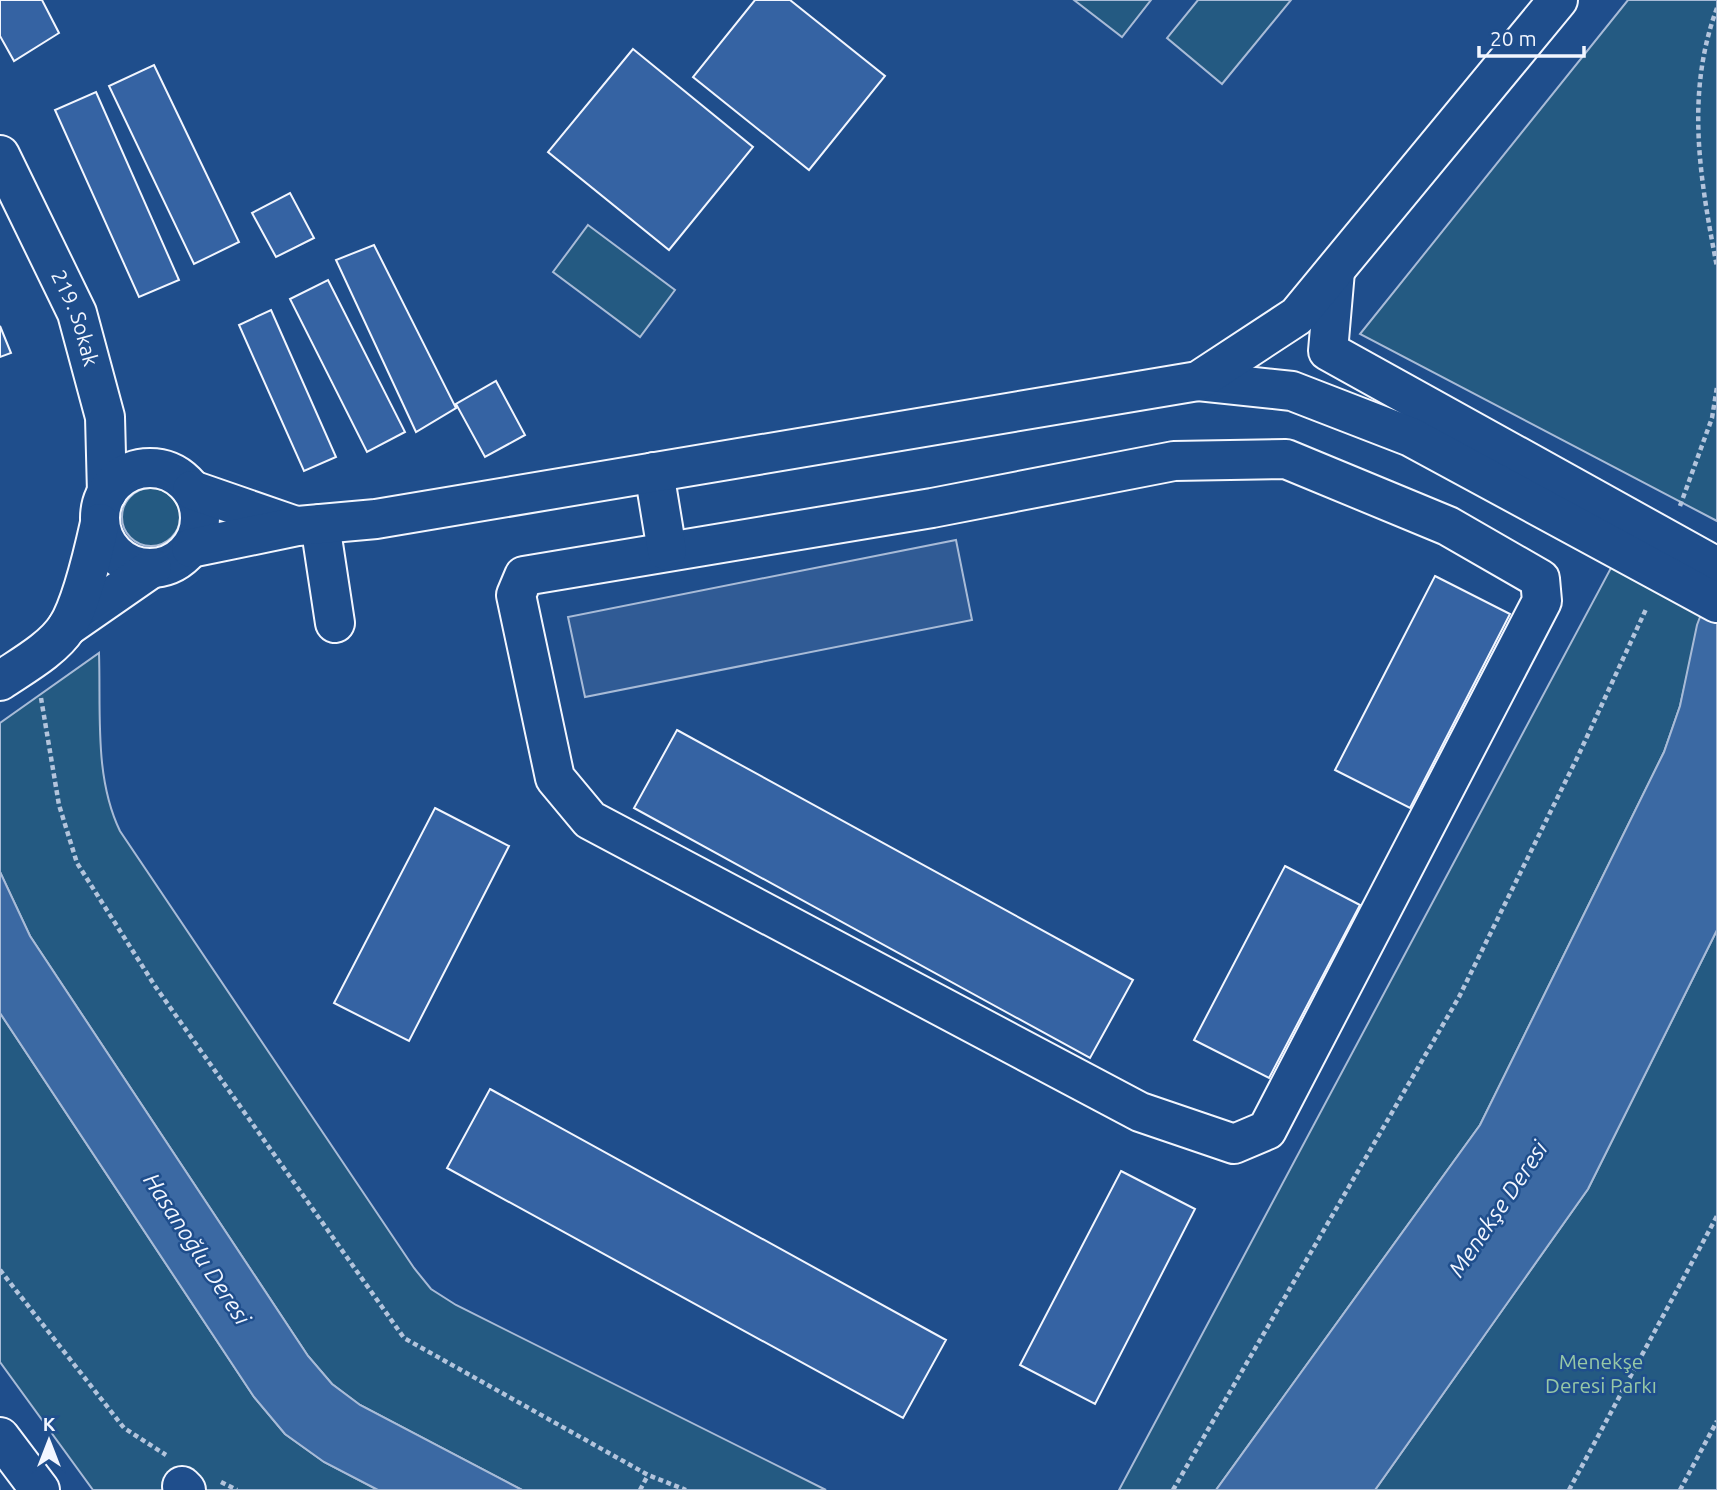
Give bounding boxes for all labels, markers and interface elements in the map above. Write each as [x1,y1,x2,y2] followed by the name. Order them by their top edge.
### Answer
[1479,14,1584,58] scale bar
[1490,26,1537,50] text: 20 m
[47,266,104,369] street label: 219. Sokak
[1443,1135,1553,1281] water label: Menekşe Deresi
[139,1168,256,1330] water label: Hasanoğlu Deresi
[1545,1349,1657,1397] park label: Menekşe Deresi Parkı
[14,1406,84,1476] north arrow
[43,1413,56,1435] text: K

